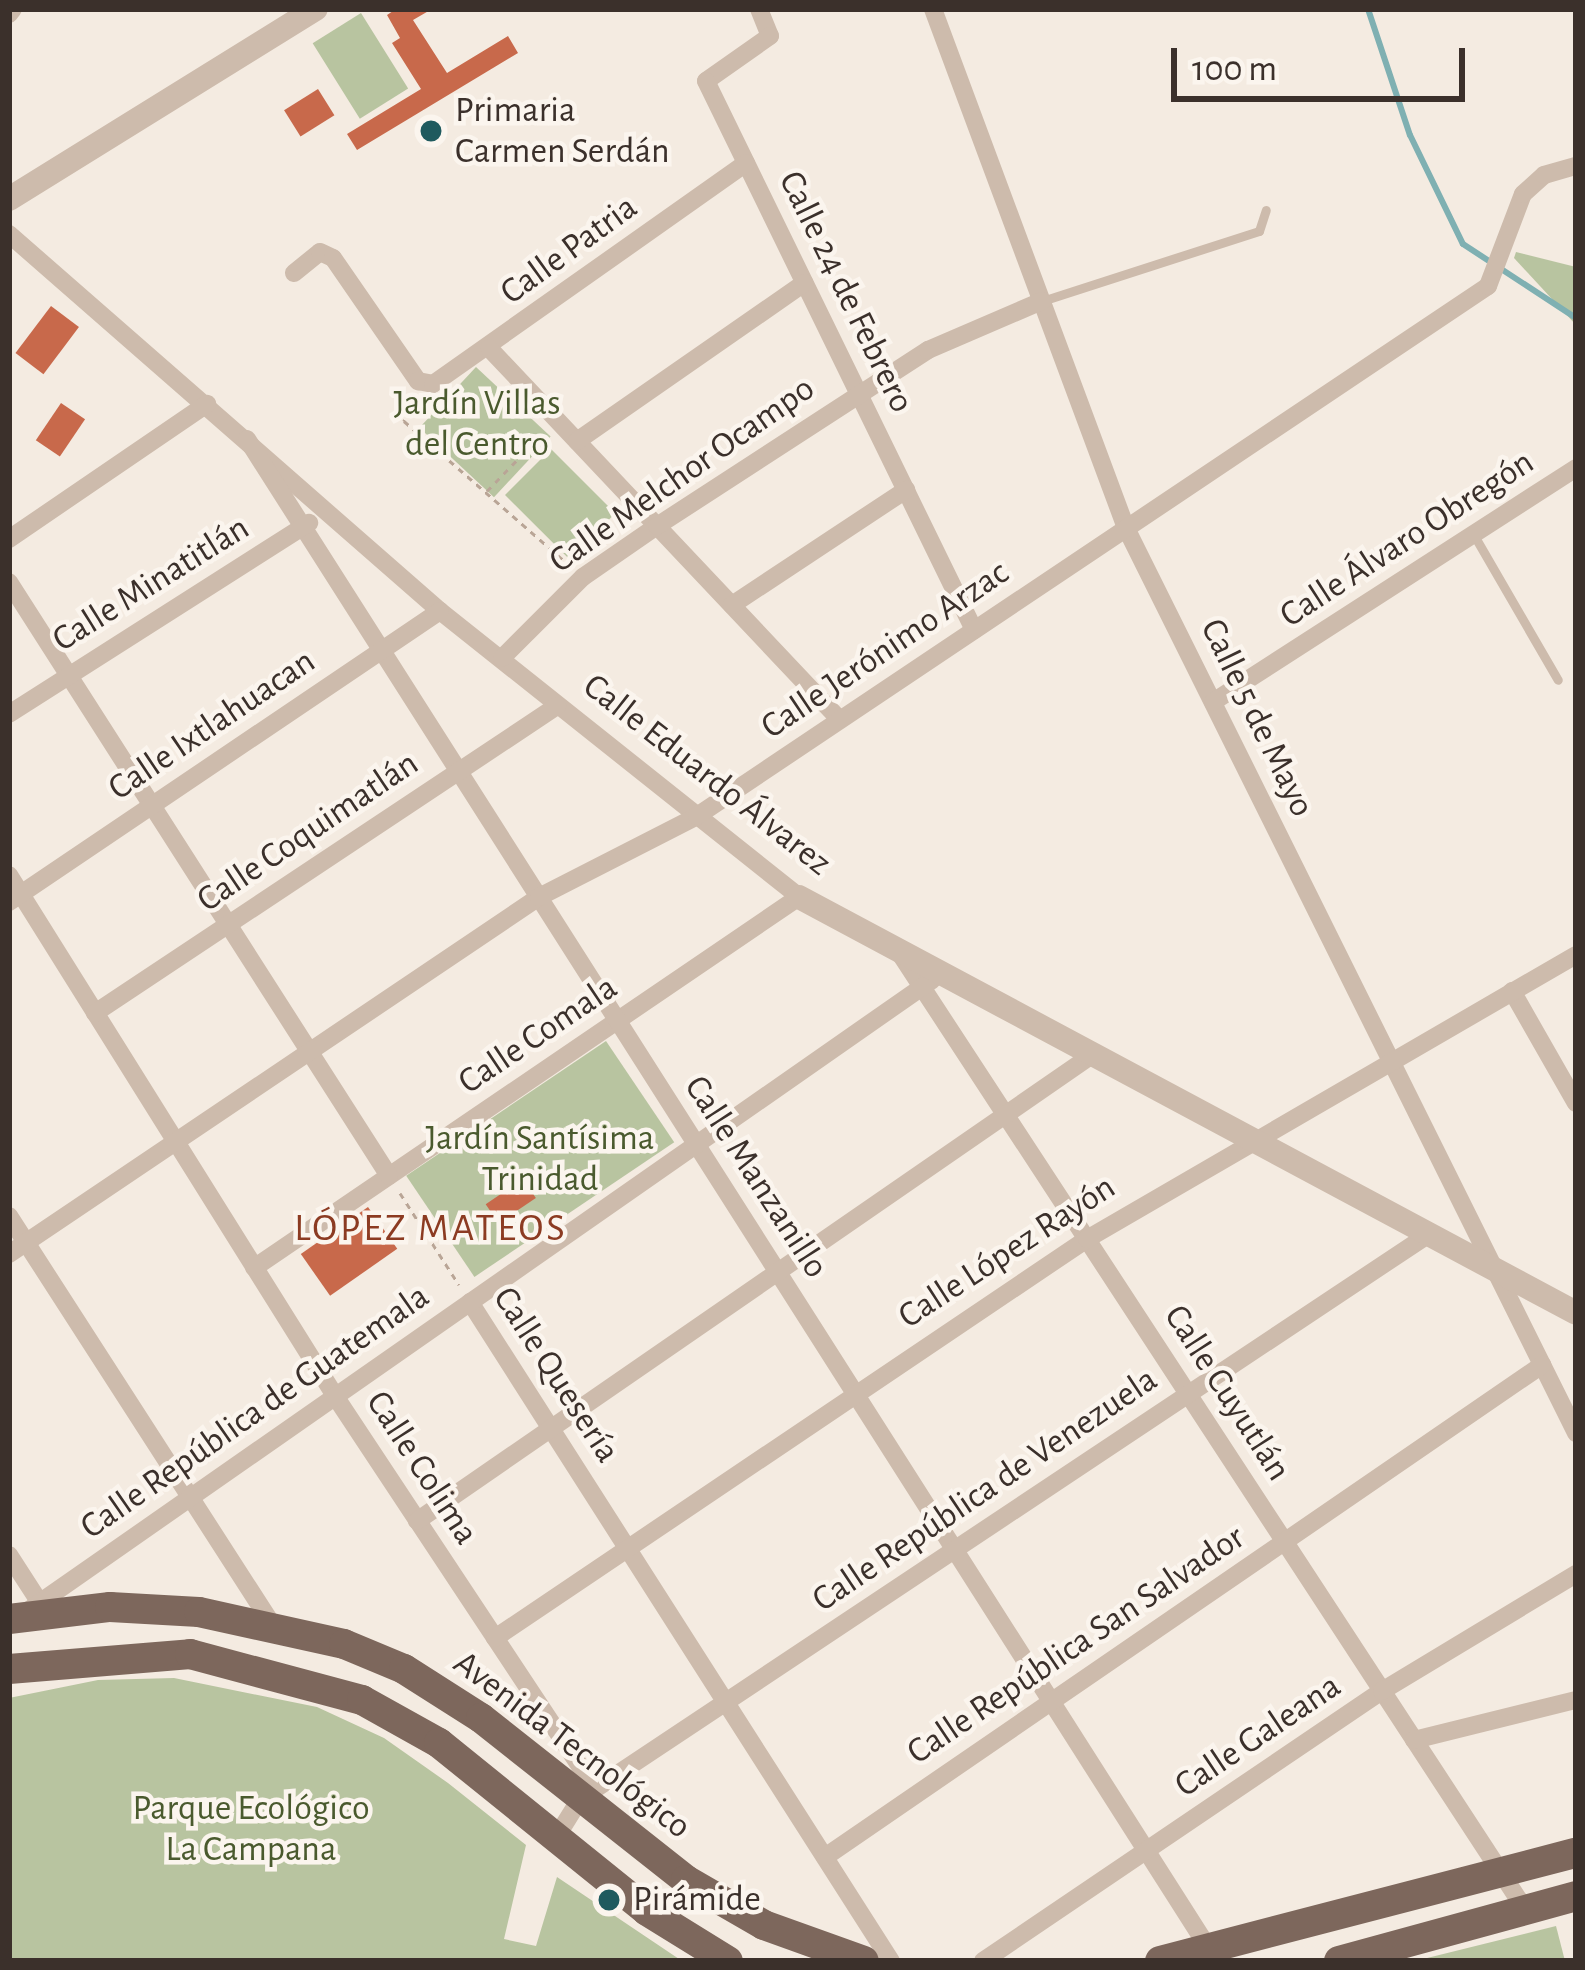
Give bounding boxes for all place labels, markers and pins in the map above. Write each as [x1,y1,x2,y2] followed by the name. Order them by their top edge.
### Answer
[455,88,669,173] place label: Primaria Carmen Serdán
[418,118,444,144] marker: Primaria Carmen Serdán
[633,1878,761,1922] place label: Pirámide
[596,1887,622,1913] marker: Pirámide

